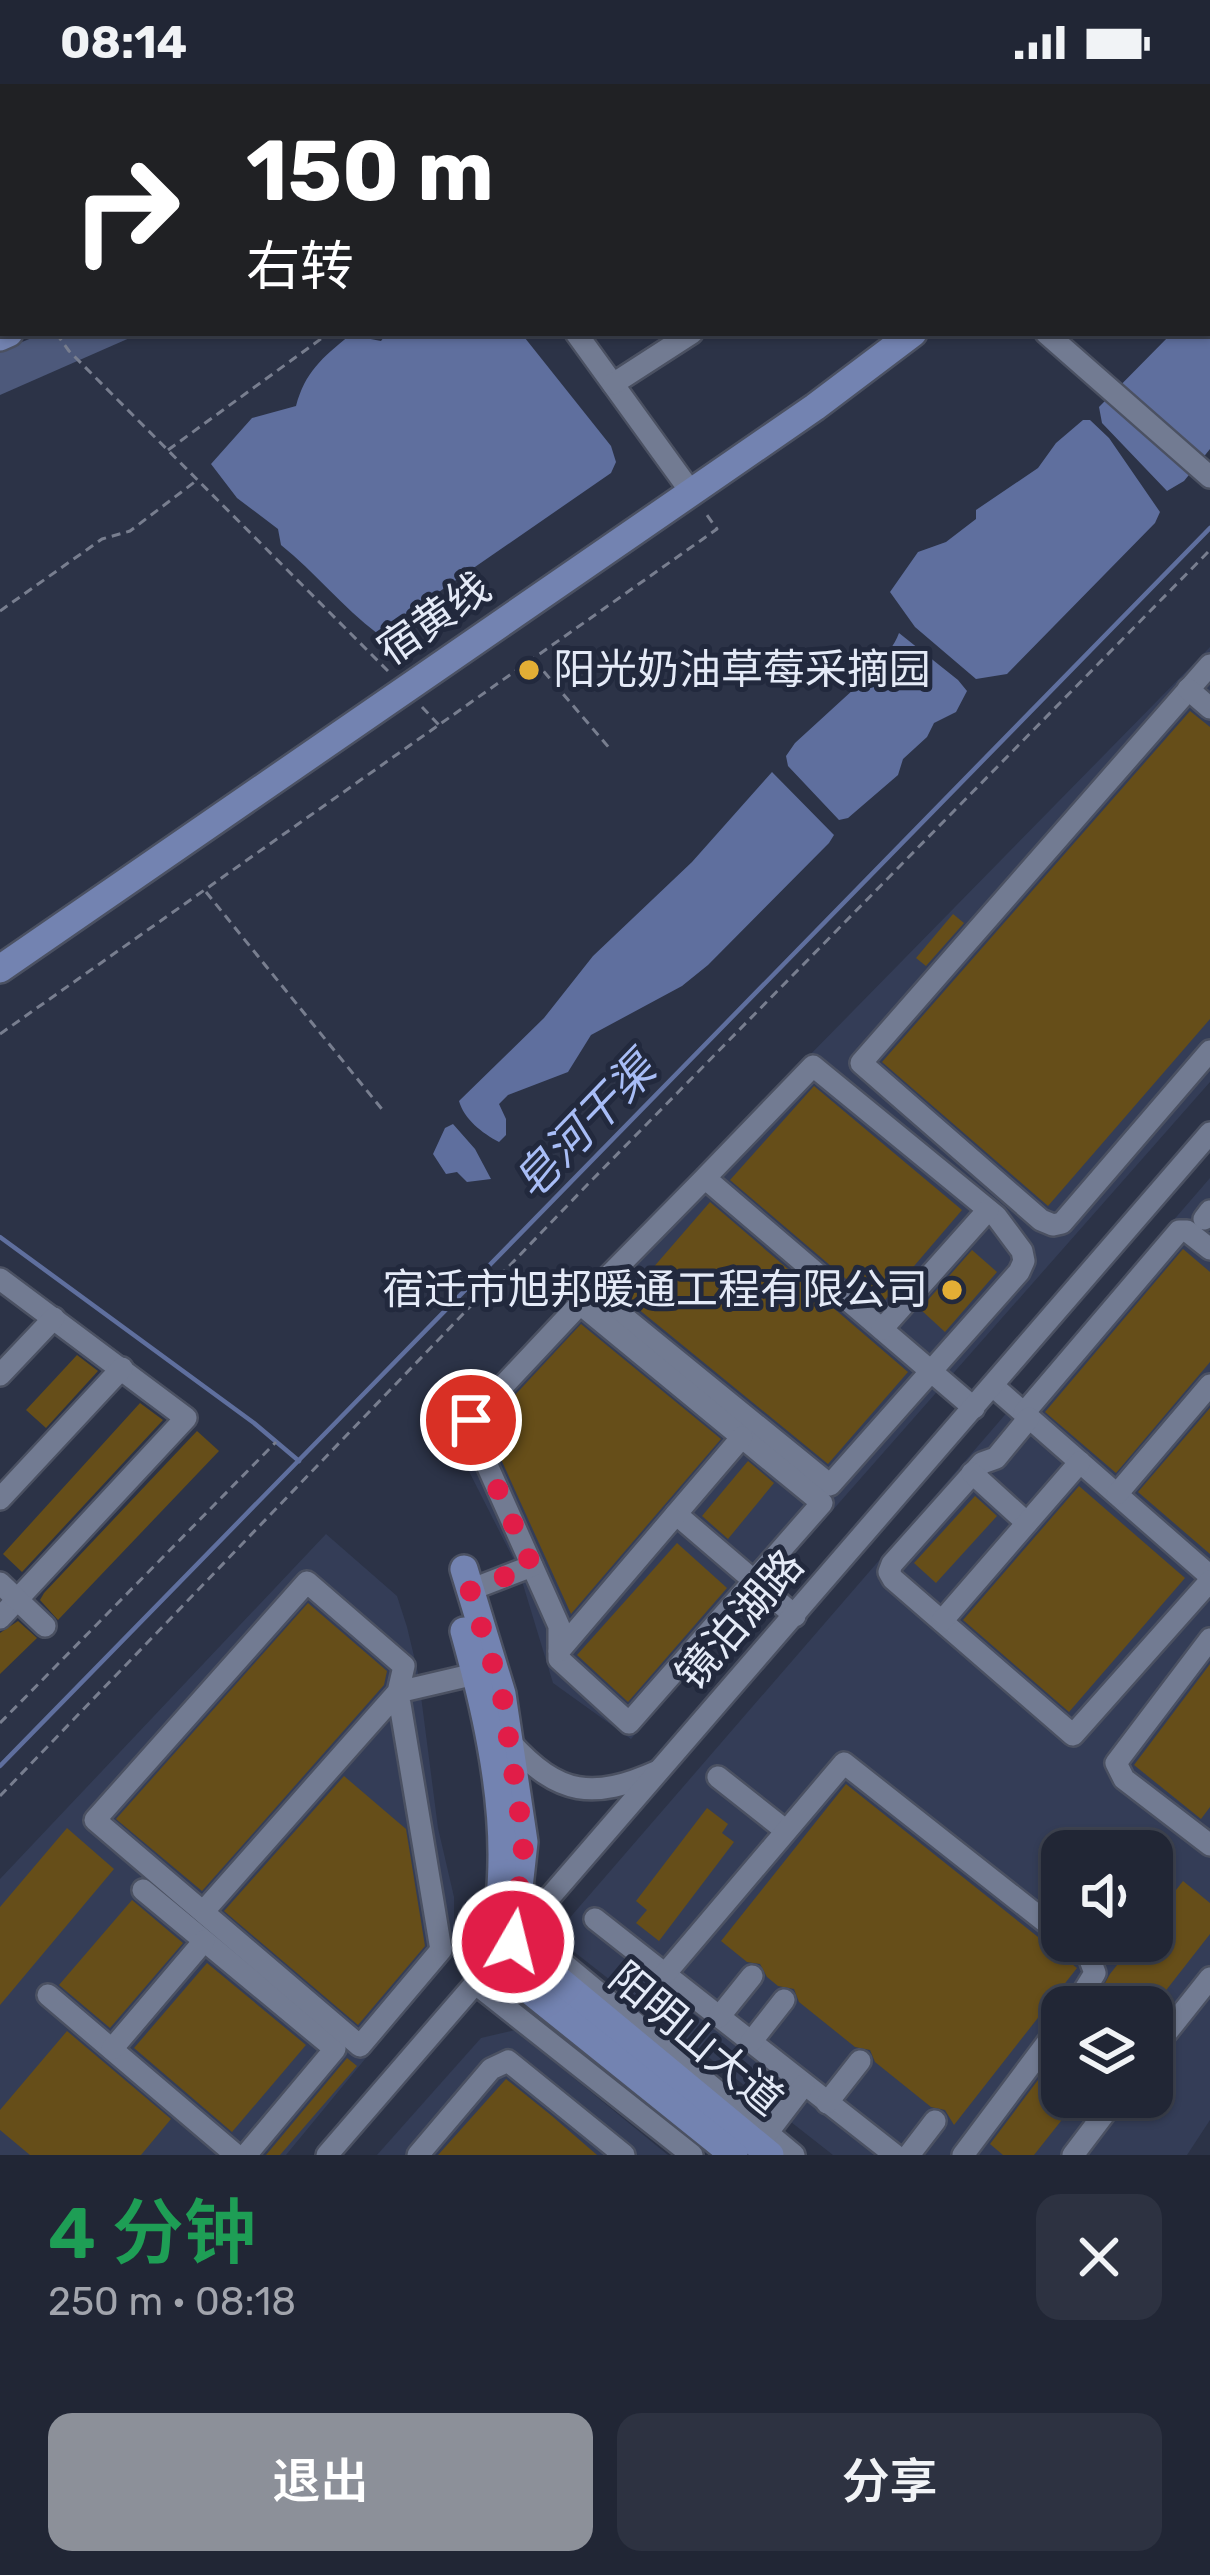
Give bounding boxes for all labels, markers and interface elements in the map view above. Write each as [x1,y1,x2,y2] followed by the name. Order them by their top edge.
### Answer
[60,16,187,69] text: 08:14
[246,121,494,221] text: 150 m
[48,132,204,288] icon: right
[246,235,354,299] text: 右转
[368,562,500,676] street label: 宿黄线
[553,645,931,695] place label: 阳光奶油草莓采摘园
[516,657,542,683] marker: 阳光奶油草莓采摘园
[502,1039,670,1209] water label: 皂河干渠
[382,1265,928,1315] place label: 宿迁市旭邦暖通工程有限公司
[939,1277,965,1303] marker: 宿迁市旭邦暖通工程有限公司
[420,1369,522,1471] pin
[438,1387,504,1453] icon: arrive
[666,1540,814,1700] street label: 镜泊湖路
[1041,1830,1173,2118] map controls
[1041,1830,1173,1962] button: sound
[450,1879,576,2005] position arrow
[599,1952,793,2126] street label: 阳明山大道
[1041,1986,1173,2118] button: layers
[48,2191,256,2276] text: 4 分钟
[1036,2194,1162,2320] button: close
[48,2279,296,2325] text: 250 m · 08:18
[48,2413,593,2551] button: 退出
[617,2413,1162,2551] button: 分享

